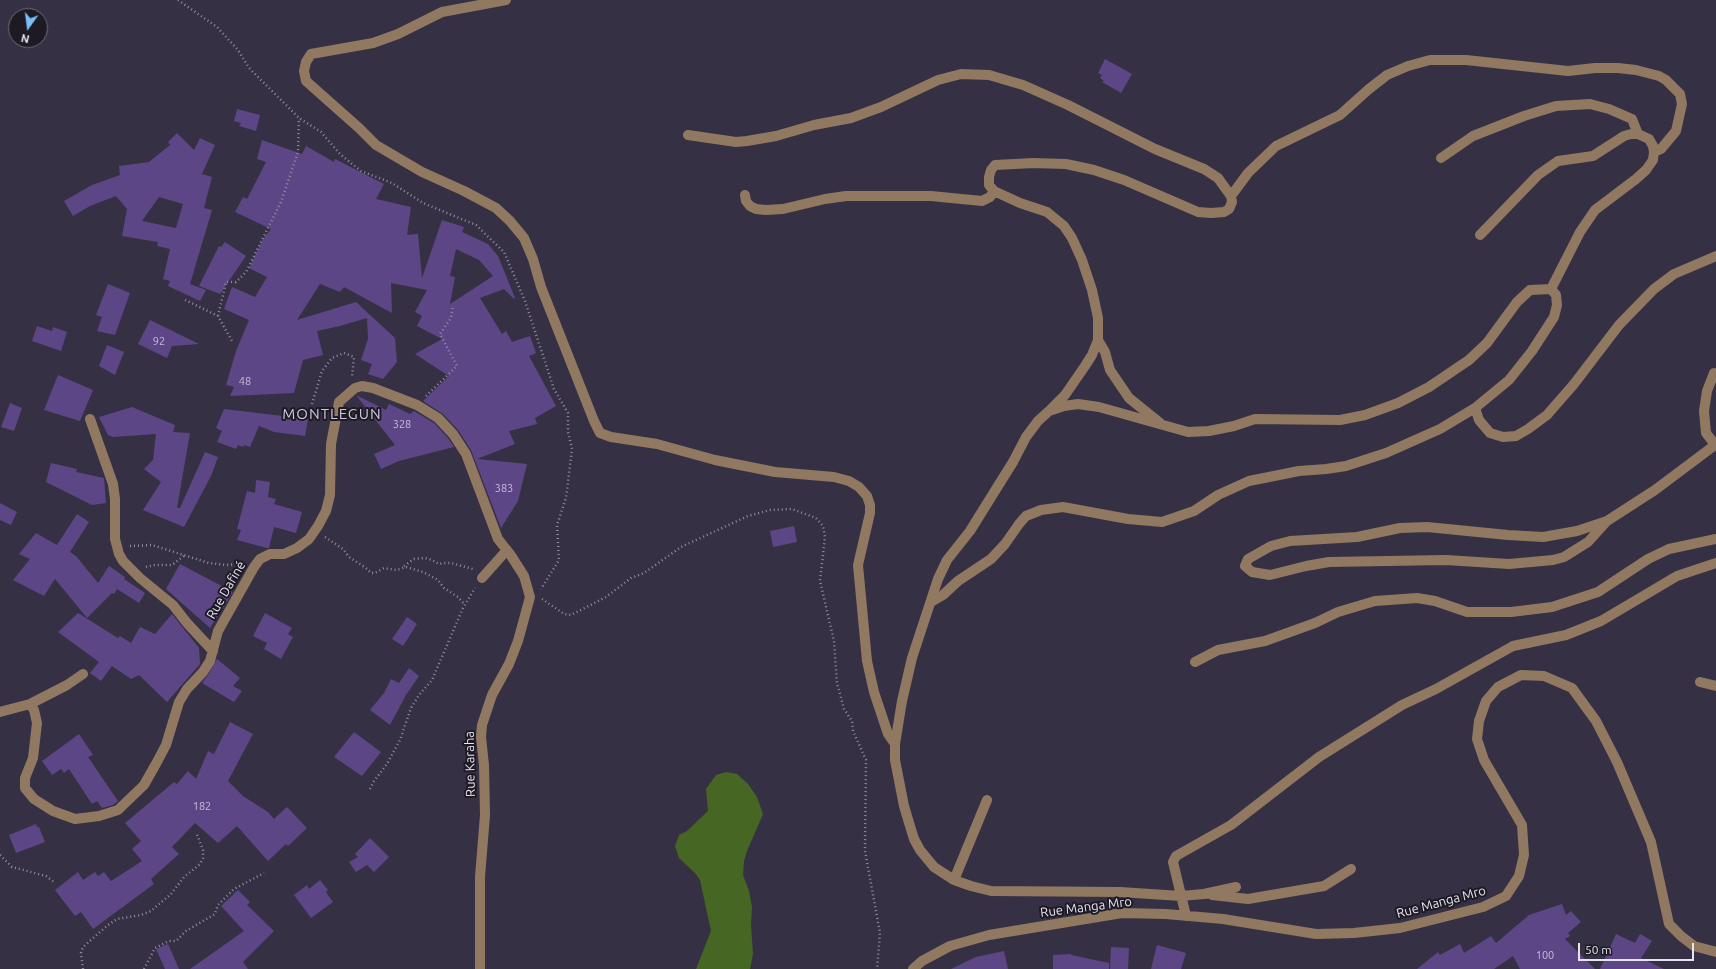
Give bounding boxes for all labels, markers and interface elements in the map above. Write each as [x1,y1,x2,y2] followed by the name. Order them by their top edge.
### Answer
[8,8,48,48] north arrow
[20,32,31,45] text: N
[153,334,165,348] house number: 92
[239,374,251,388] house number: 48
[282,405,382,423] district label: MONTLEGUN
[393,417,411,431] house number: 328
[495,481,513,495] house number: 383
[203,558,249,622] street label: Rue Dafiné
[462,731,478,797] street label: Rue Karaha
[193,799,211,813] house number: 182
[1395,883,1487,921] street label: Rue Manga Mro
[1039,894,1133,920] street label: Rue Manga Mro
[1580,935,1696,961] scale bar
[1585,943,1612,956] text: 50 m
[1536,948,1554,962] house number: 100

